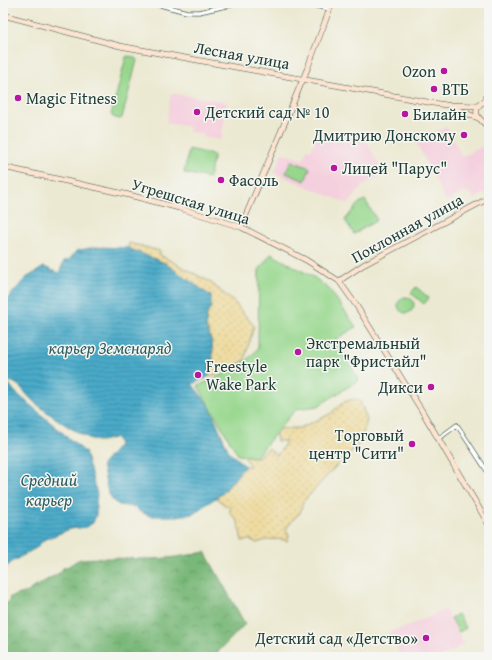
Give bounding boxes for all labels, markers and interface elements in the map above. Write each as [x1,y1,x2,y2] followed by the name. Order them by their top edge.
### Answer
[192,35,292,75] street label: Лесная улица
[402,59,436,83] place label: Ozon
[439,66,449,76] marker: Ozon
[442,77,469,101] place label: ВТБ
[429,84,439,94] marker: ВТБ
[26,86,117,110] place label: Magic Fitness
[13,93,23,103] marker: Magic Fitness
[204,100,330,124] place label: Детский сад № 10
[413,102,467,126] place label: Билайн
[192,107,202,117] marker: Детский сад № 10
[400,109,410,119] marker: Билайн
[312,123,456,147] place label: Дмитрию Донскому
[459,130,469,140] marker: Дмитрию Донскому
[342,156,447,180] place label: Лицей "Парус"
[329,163,339,173] marker: Лицей "Парус"
[229,168,279,192] place label: Фасоль
[129,172,254,231] street label: Угрешская улица
[216,175,226,185] marker: Фасоль
[347,187,468,269] street label: Поклонная улица
[306,331,427,373] place label: Экстремальный парк "Фристайл"
[49,335,171,360] water label: карьер Земснаряд
[293,347,303,357] marker: Экстремальный парк "Фристайл"
[206,354,277,396] place label: Freestyle Wake Park
[193,370,203,380] marker: Freestyle Wake Park
[377,375,423,399] place label: Дикси
[426,382,436,392] marker: Дикси
[309,423,404,465] place label: Торговый центр "Сити"
[407,439,417,449] marker: Торговый центр "Сити"
[21,467,78,512] water label: Средний карьер
[254,626,418,650] place label: Детский сад «Детство»
[421,633,431,643] marker: Детский сад «Детство»

